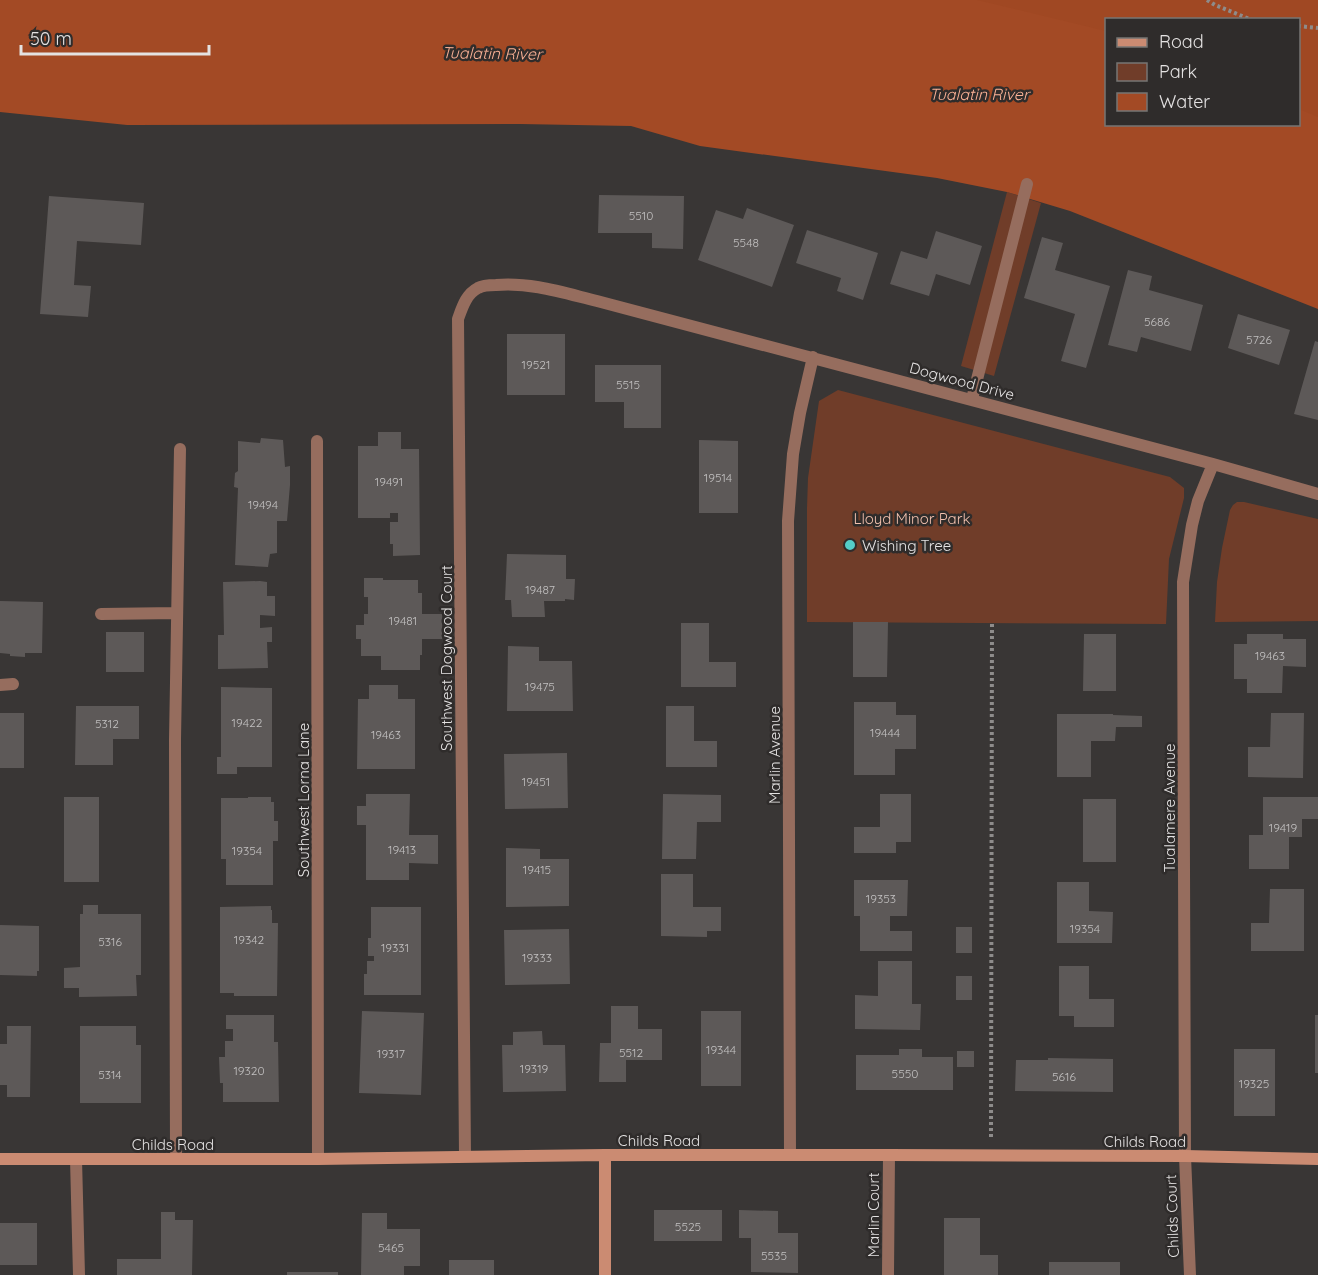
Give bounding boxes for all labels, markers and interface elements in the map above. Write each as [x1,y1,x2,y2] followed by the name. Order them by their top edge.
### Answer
[21,18,208,56] scale bar
[1105,18,1300,126] legend
[30,27,72,50] text: 50 m
[1159,30,1204,53] text: Road
[442,42,544,64] water label: Tualatin River
[1159,60,1197,83] text: Park
[929,84,1031,104] water label: Tualatin River
[1159,90,1210,113] text: Water
[629,208,653,223] house number: 5510
[733,235,759,250] house number: 5548
[1144,314,1171,329] house number: 5686
[1246,332,1272,347] house number: 5726
[522,357,550,372] house number: 19521
[907,358,1017,404] street label: Dogwood Drive
[616,377,640,392] house number: 5515
[704,470,732,485] house number: 19514
[375,474,403,489] house number: 19491
[248,497,278,512] house number: 19494
[854,509,970,528] park label: Lloyd Minor Park
[862,536,951,555] place label: Wishing Tree
[843,538,857,552] marker: Wishing Tree
[437,565,456,751] street label: Southwest Dogwood Court
[525,582,555,597] house number: 19487
[389,613,417,628] house number: 19481
[1255,648,1285,663] house number: 19463
[525,679,555,694] house number: 19475
[765,706,784,804] street label: Marlin Avenue
[232,715,263,730] house number: 19422
[95,716,119,731] house number: 5312
[294,723,313,877] street label: Southwest Lorna Lane
[870,725,900,740] house number: 19444
[371,727,401,742] house number: 19463
[1160,744,1179,872] street label: Tualamere Avenue
[522,774,550,789] house number: 19451
[1269,820,1298,835] house number: 19419
[388,842,416,857] house number: 19413
[232,843,262,858] house number: 19354
[523,862,551,877] house number: 19415
[866,891,896,906] house number: 19353
[1070,921,1100,936] house number: 19354
[234,932,265,947] house number: 19342
[98,934,122,949] house number: 5316
[381,940,409,955] house number: 19331
[522,950,552,965] house number: 19333
[706,1042,736,1057] house number: 19344
[619,1045,643,1060] house number: 5512
[377,1046,405,1061] house number: 19317
[520,1061,549,1076] house number: 19319
[233,1063,265,1078] house number: 19320
[892,1066,918,1081] house number: 5550
[98,1067,122,1082] house number: 5314
[1052,1069,1076,1084] house number: 5616
[1239,1076,1269,1091] house number: 19325
[618,1131,700,1150] street label: Childs Road
[1104,1132,1186,1151] street label: Childs Road
[132,1135,214,1154] street label: Childs Road
[864,1173,883,1257] street label: Marlin Court
[1161,1174,1183,1258] street label: Childs Court
[675,1219,701,1234] house number: 5525
[378,1240,404,1255] house number: 5465
[761,1248,787,1263] house number: 5535

